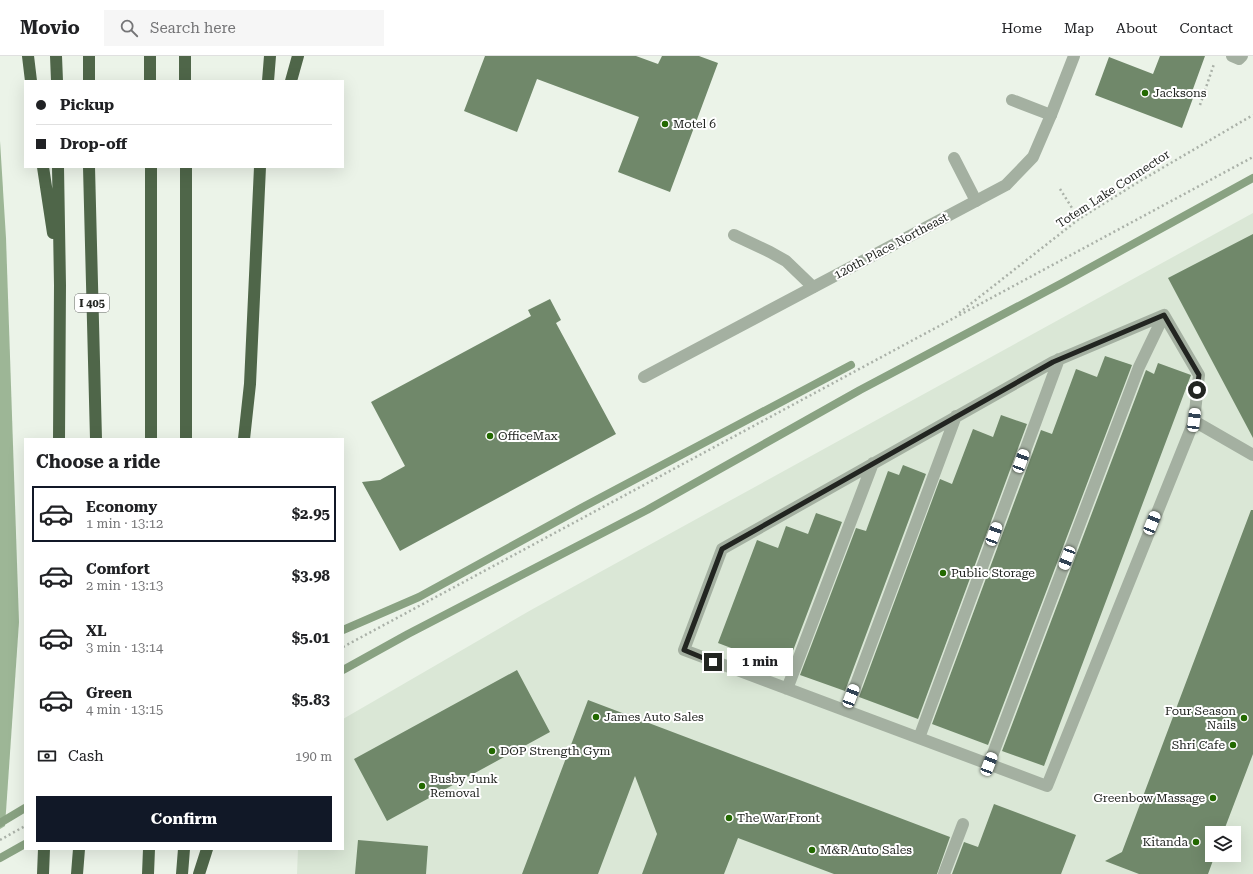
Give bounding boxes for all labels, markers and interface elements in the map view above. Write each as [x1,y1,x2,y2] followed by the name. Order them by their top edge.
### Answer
[104,10,384,46] search box
[20,16,80,39] text: Movio
[118,17,140,39] icon: search
[150,19,236,37] text: Search here
[1001,20,1042,36] text: Home
[1064,20,1094,36] text: Map
[1116,20,1158,36] text: About
[1180,20,1233,36] text: Contact
[1153,86,1207,100] place label: Jacksons
[1140,88,1150,98] marker: Jacksons
[60,96,114,114] text: Pickup
[673,117,716,131] place label: Motel 6
[660,119,670,129] marker: Motel 6
[60,135,127,153] text: Drop-off
[1054,147,1172,231] street label: Totem Lake Connector
[832,210,951,282] street label: 120th Place Northeast
[75,294,109,312] road number: I 405
[1188,381,1206,399] route start
[1187,407,1201,433] car
[498,429,558,443] place label: OfficeMax
[485,431,495,441] marker: OfficeMax
[1011,448,1031,474] car
[36,451,160,472] text: Choose a ride
[38,496,74,532] icon: car
[86,498,157,516] text: Economy
[292,505,330,523] text: $2.95
[1142,510,1162,536] car
[86,516,163,531] text: 1 min · 13:12
[984,521,1004,547] car
[1057,545,1077,571] car
[38,558,74,594] icon: car
[86,560,150,578] text: Comfort
[951,566,1035,580] place label: Public Storage
[292,567,330,585] text: $3.98
[938,568,948,578] marker: Public Storage
[86,578,163,593] text: 2 min · 13:13
[38,620,74,656] icon: car
[86,622,107,640] text: XL
[292,629,330,647] text: $5.01
[86,640,163,655] text: 3 min · 13:14
[727,648,793,676] callout: 1 min
[704,653,722,671] route end
[742,654,778,669] text: 1 min
[38,682,74,718] icon: car
[841,683,861,709] car
[86,684,132,702] text: Green
[292,691,330,709] text: $5.83
[86,702,163,717] text: 4 min · 13:15
[1165,704,1236,732] place label: Four Season Nails
[604,710,704,724] place label: James Auto Sales
[591,712,601,722] marker: James Auto Sales
[1239,713,1249,723] marker: Four Season Nails
[1172,738,1225,752] place label: Shri Cafe
[1228,740,1238,750] marker: Shri Cafe
[500,744,610,758] place label: DOP Strength Gym
[36,745,58,767] icon: cash
[487,746,497,756] marker: DOP Strength Gym
[68,747,104,765] text: Cash
[295,749,332,764] text: 190 m
[979,751,999,777] car
[430,772,498,800] place label: Busby Junk Removal
[417,781,427,791] marker: Busby Junk Removal
[1093,791,1205,805] place label: Greenbow Massage
[1208,793,1218,803] marker: Greenbow Massage
[36,796,332,842] button: Confirm
[737,811,821,825] place label: The War Front
[724,813,734,823] marker: The War Front
[1205,826,1241,862] map controls
[1205,826,1241,862] button: layers
[1143,835,1188,849] place label: Kitanda
[1191,837,1201,847] marker: Kitanda
[820,843,912,857] place label: M&R Auto Sales
[807,845,817,855] marker: M&R Auto Sales

